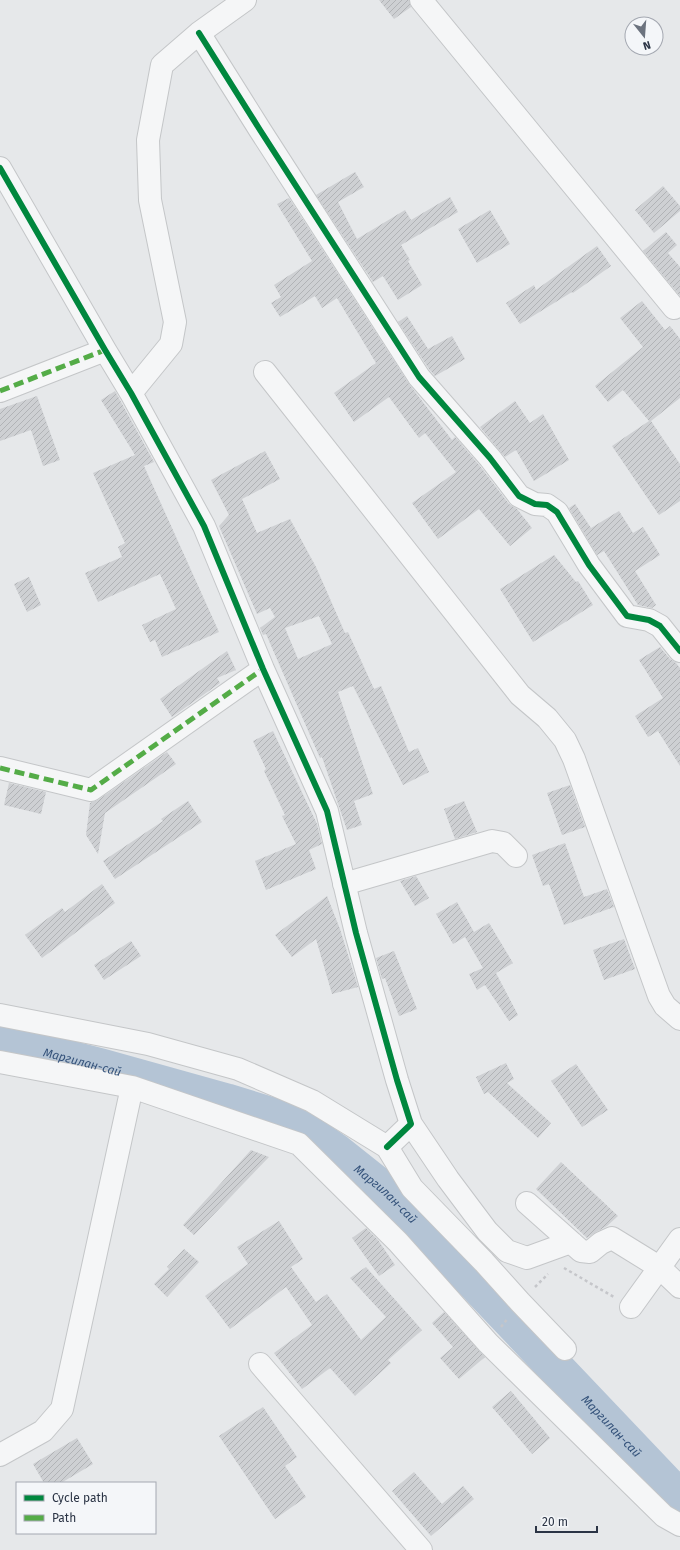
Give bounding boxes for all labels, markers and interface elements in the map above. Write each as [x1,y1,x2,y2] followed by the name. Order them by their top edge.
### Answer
[624,16,664,56] north arrow
[641,38,652,52] text: N
[42,1045,123,1079] water label: Маргилан-сай
[351,1162,420,1226] water label: Маргилан-сай
[579,1392,644,1460] water label: Маргилан-сай
[16,1482,156,1534] legend
[52,1491,108,1505] text: Cycle path
[536,1508,597,1534] scale bar
[52,1511,76,1525] text: Path
[542,1515,568,1529] text: 20 m

